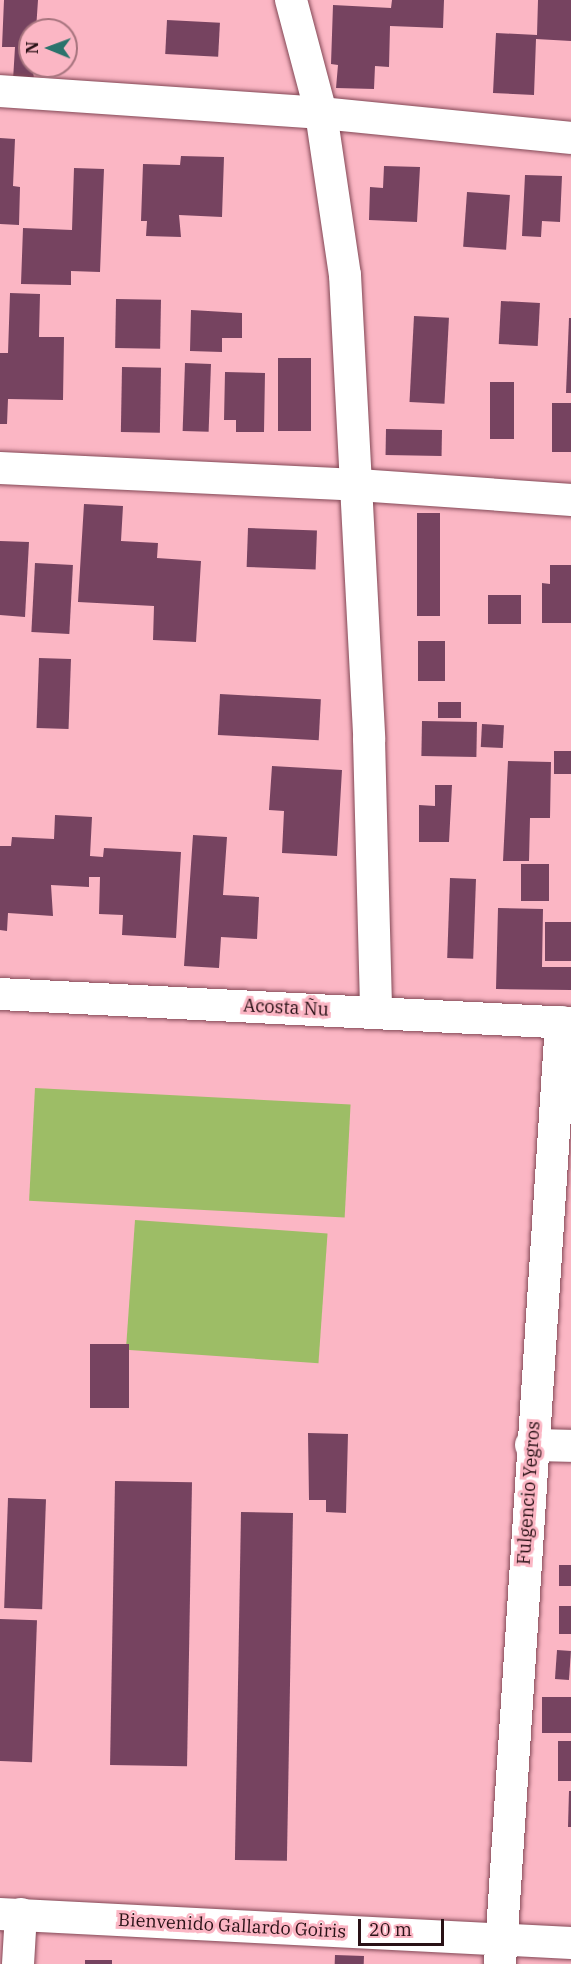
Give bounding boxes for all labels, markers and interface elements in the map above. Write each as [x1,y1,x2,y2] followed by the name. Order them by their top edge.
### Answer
[18,18,78,78] north arrow
[22,41,42,54] text: N
[243,995,329,1021] street label: Acosta Ñu
[513,1420,545,1566] street label: Fulgencio Yegros
[361,1907,446,1945] scale bar
[117,1909,347,1943] street label: Bienvenido Gallardo Goiris
[369,1918,412,1941] text: 20 m

